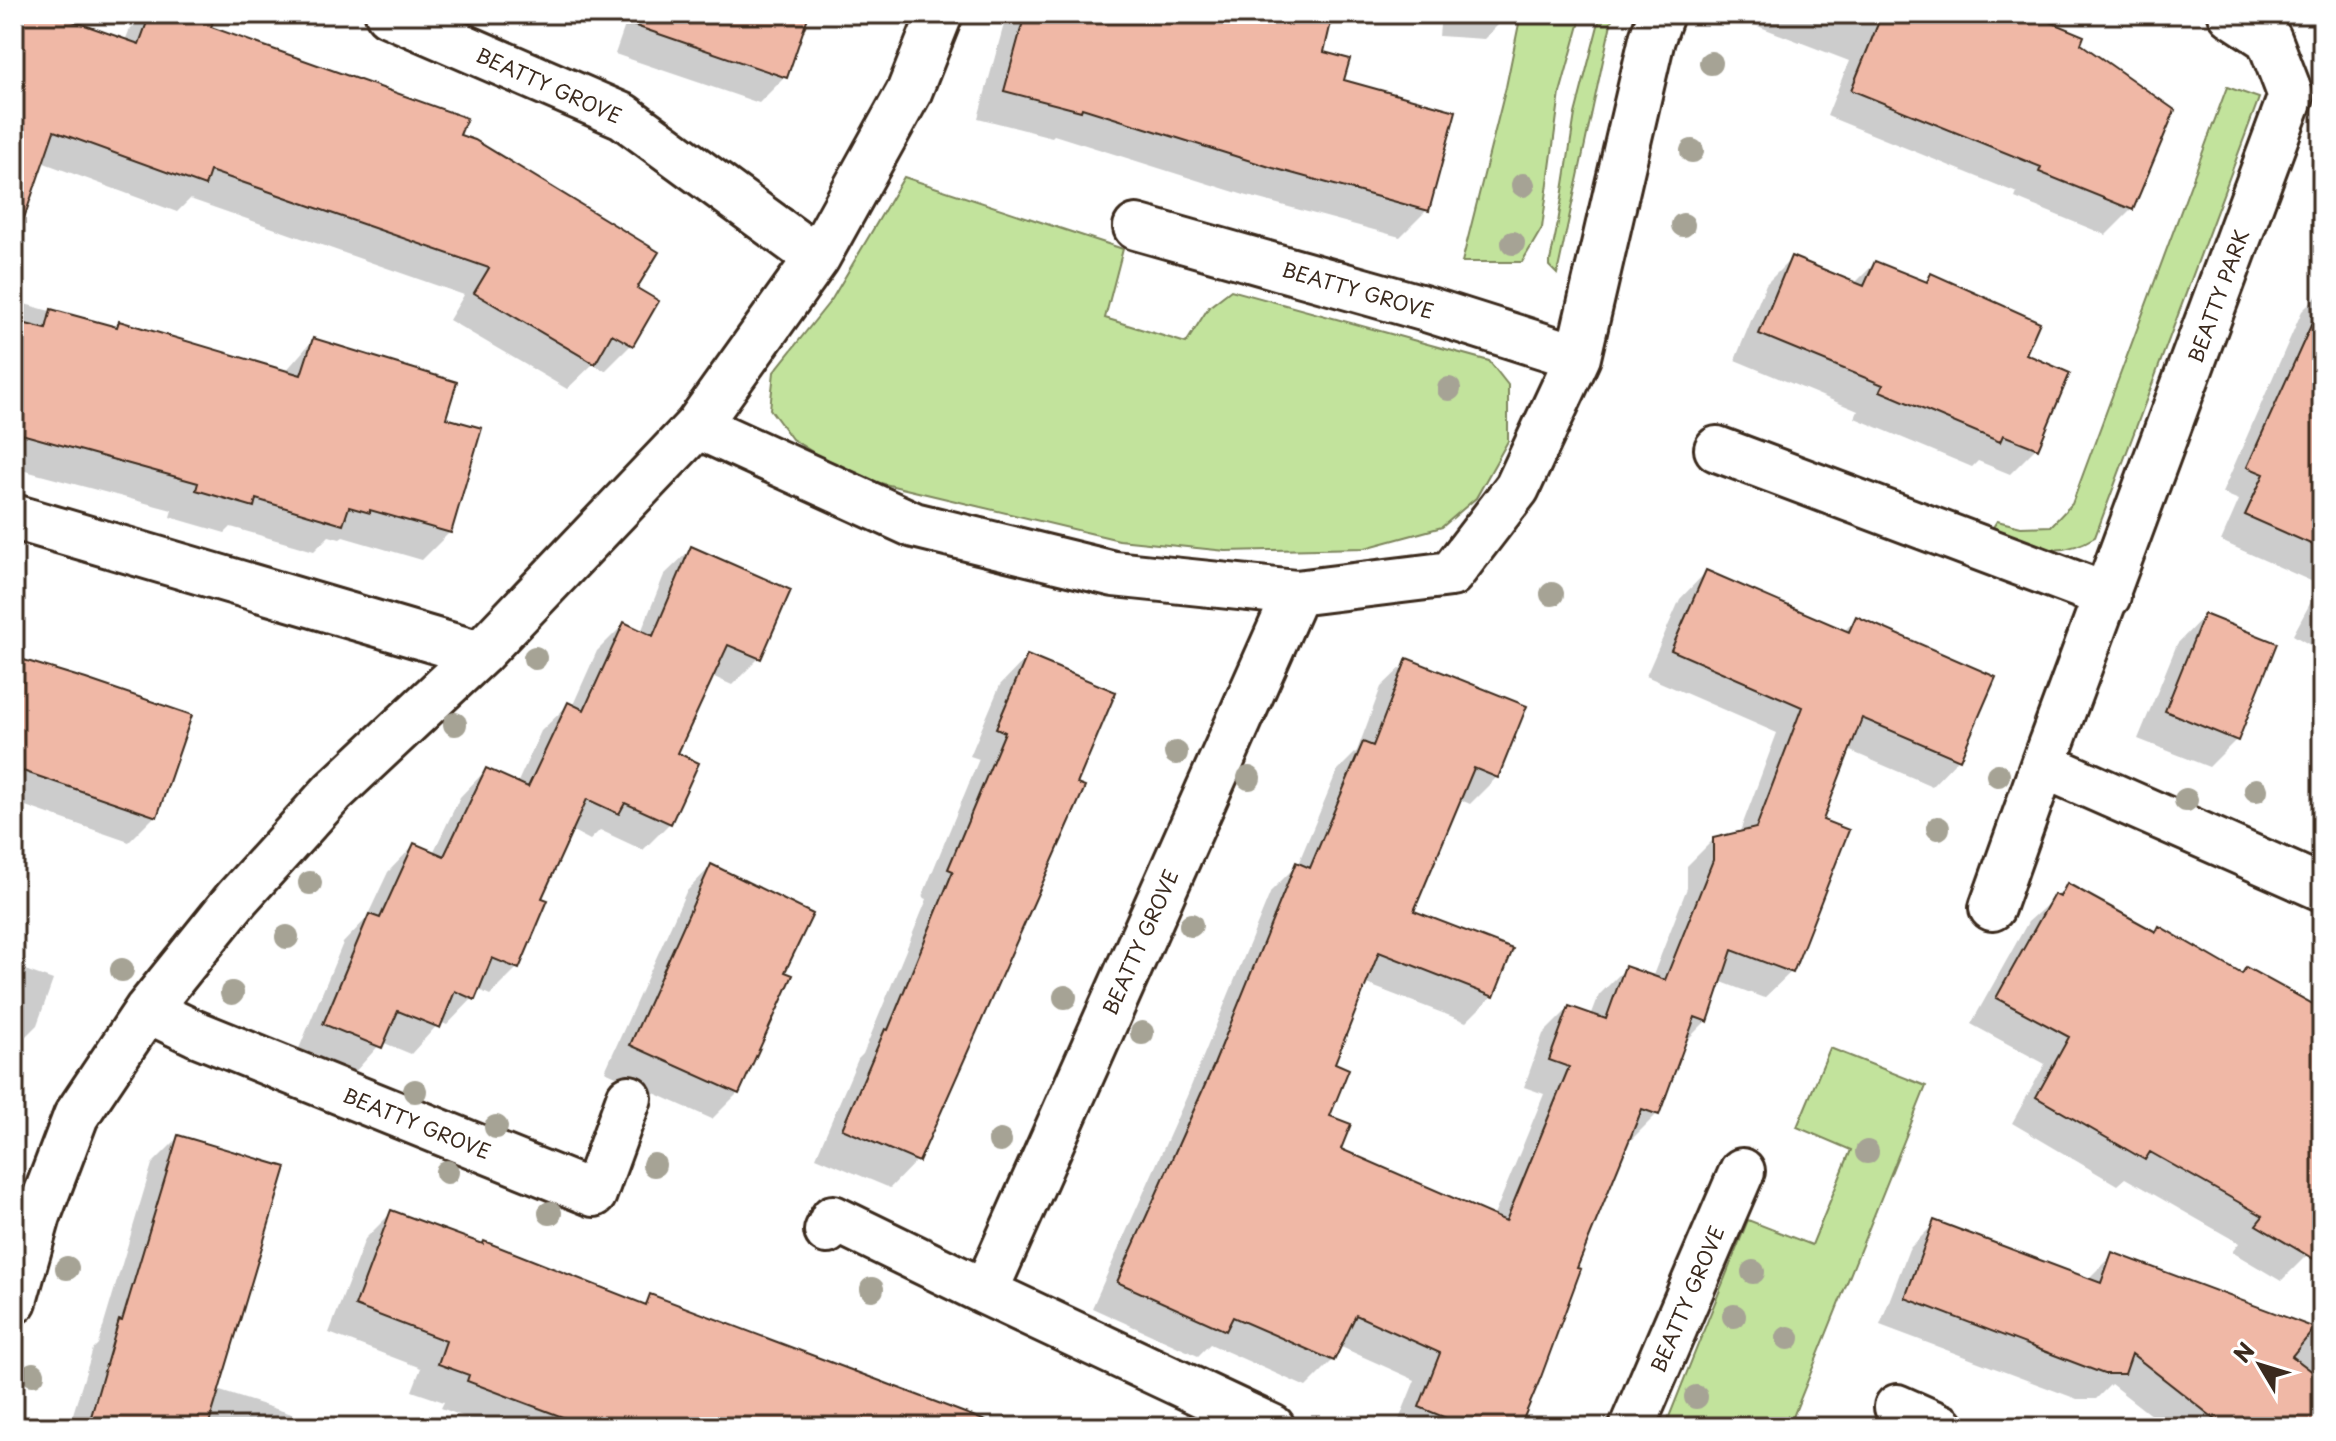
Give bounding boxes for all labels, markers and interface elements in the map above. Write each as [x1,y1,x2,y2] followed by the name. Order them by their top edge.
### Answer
[471,39,627,131] street label: BEATTY GROVE
[2180,225,2256,367] street label: BEATTY PARK
[1279,254,1437,326] street label: BEATTY GROVE
[1094,864,1186,1020] street label: BEATTY GROVE
[339,1080,495,1166] street label: BEATTY GROVE
[1643,1221,1731,1377] street label: BEATTY GROVE
[2220,1325,2300,1405] north arrow
[2225,1335,2261,1369] text: N

